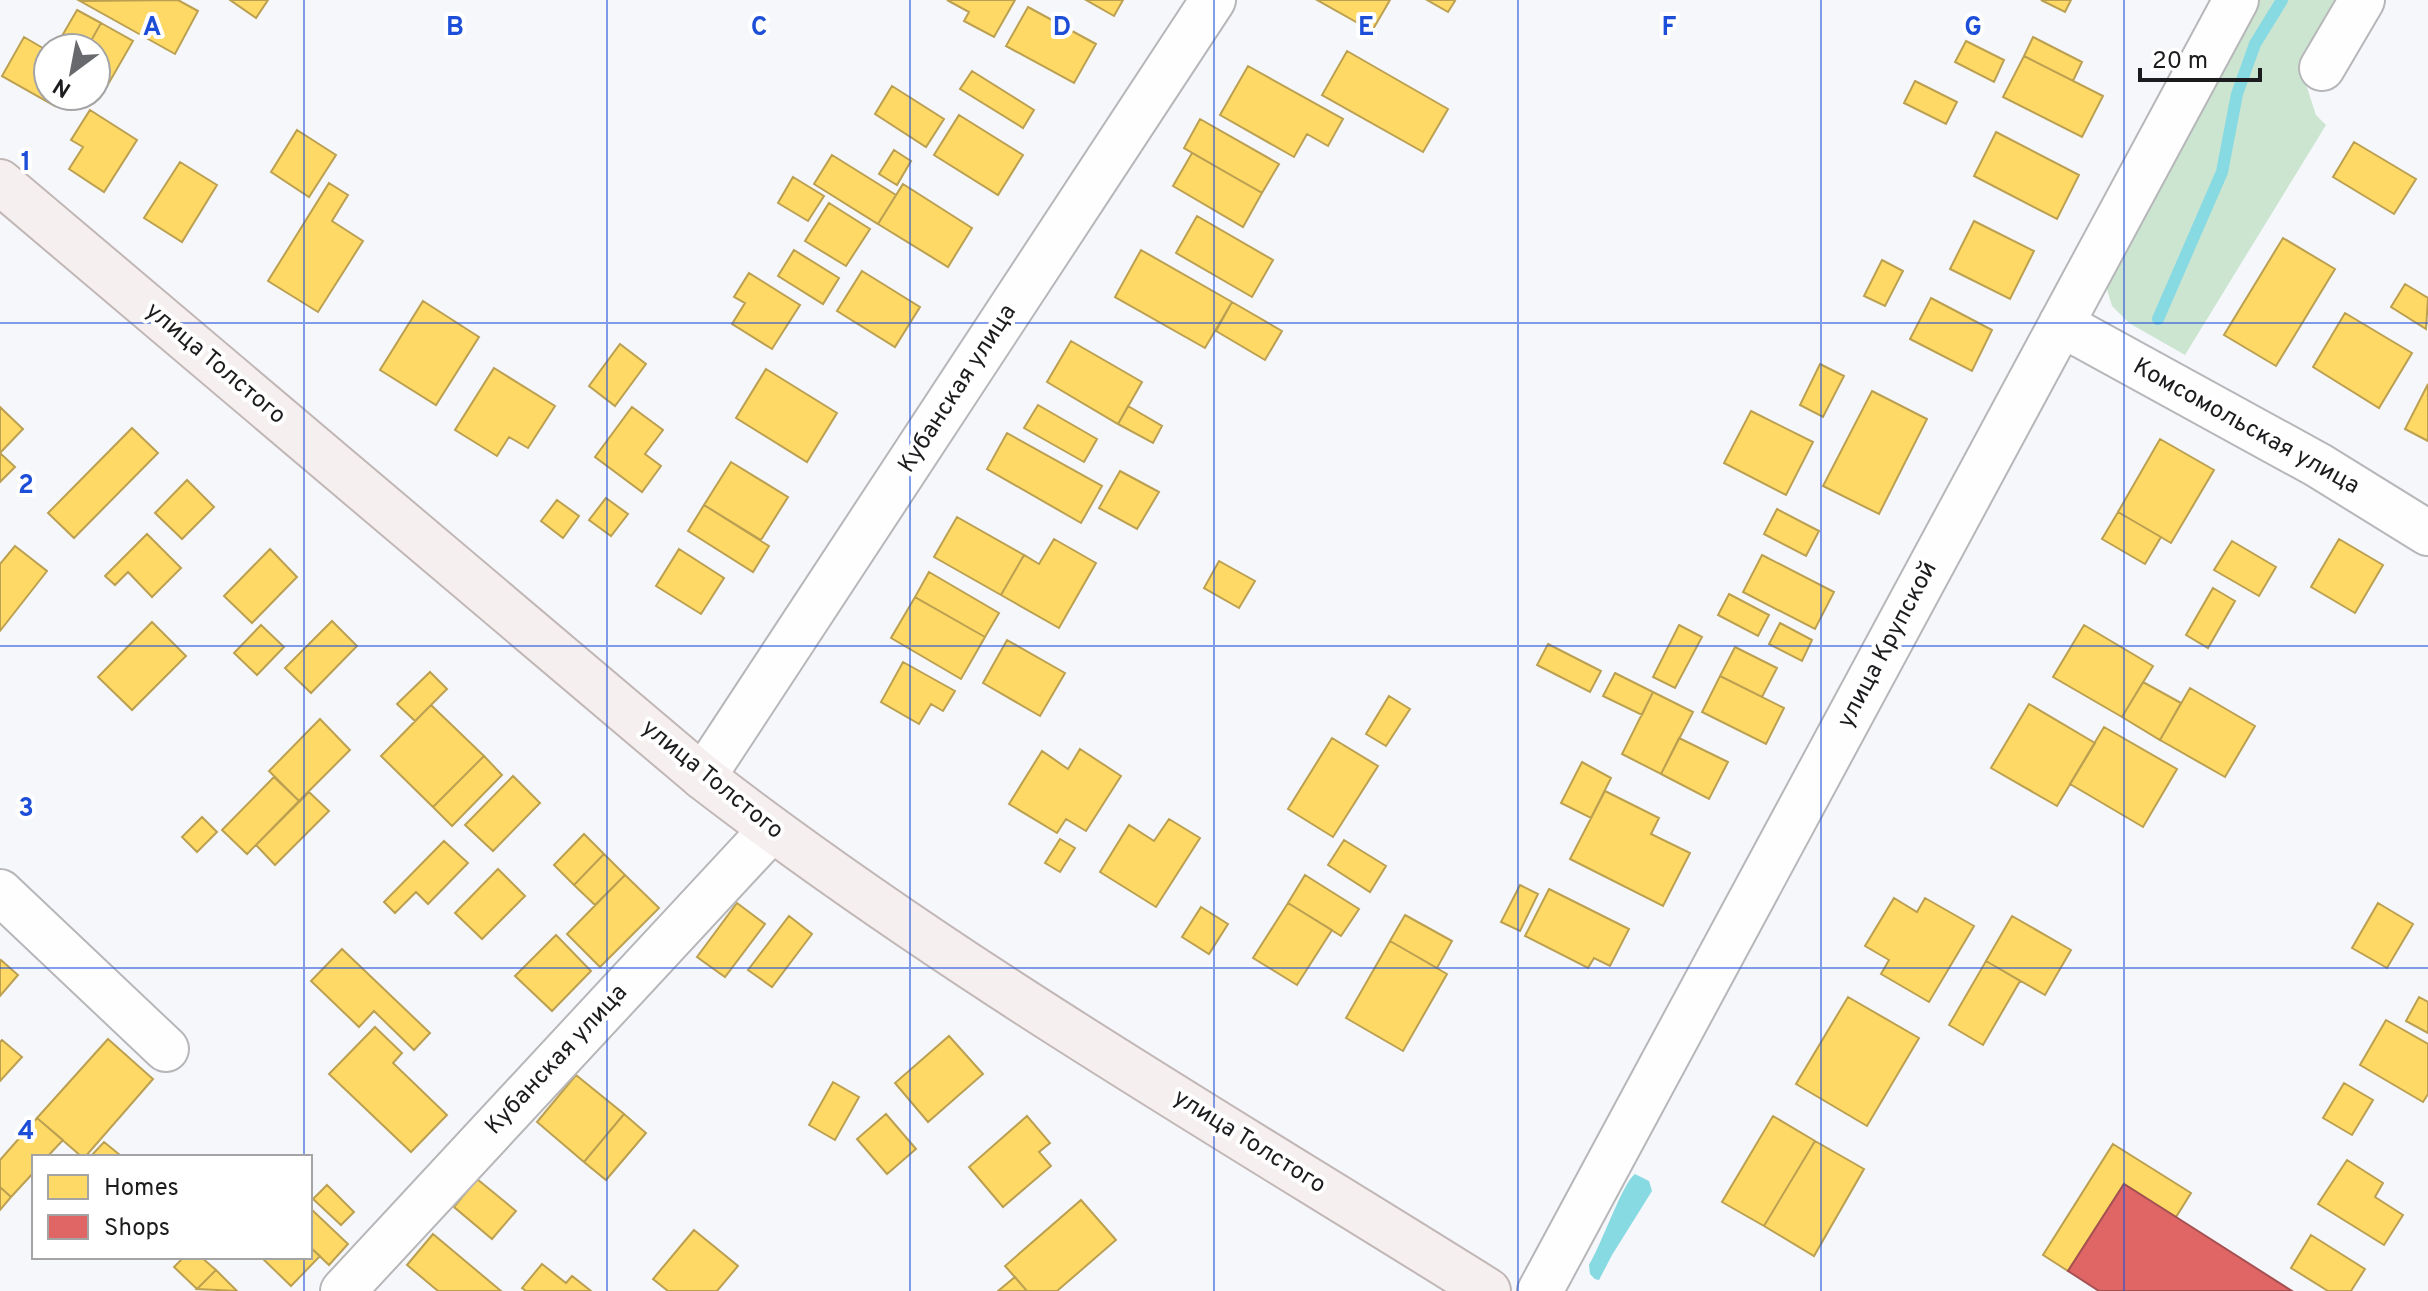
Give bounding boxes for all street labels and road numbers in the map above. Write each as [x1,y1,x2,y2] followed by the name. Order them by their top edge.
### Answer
[139,296,291,432] street label: улица Толстого
[892,299,1024,479] street label: Кубанская улица
[2127,352,2365,502] street label: Комсомольская улица
[1832,557,1944,733] street label: улица Крупской
[635,713,789,847] street label: улица Толстого
[479,978,635,1142] street label: Кубанская улица
[1167,1083,1331,1201] street label: улица Толстого

